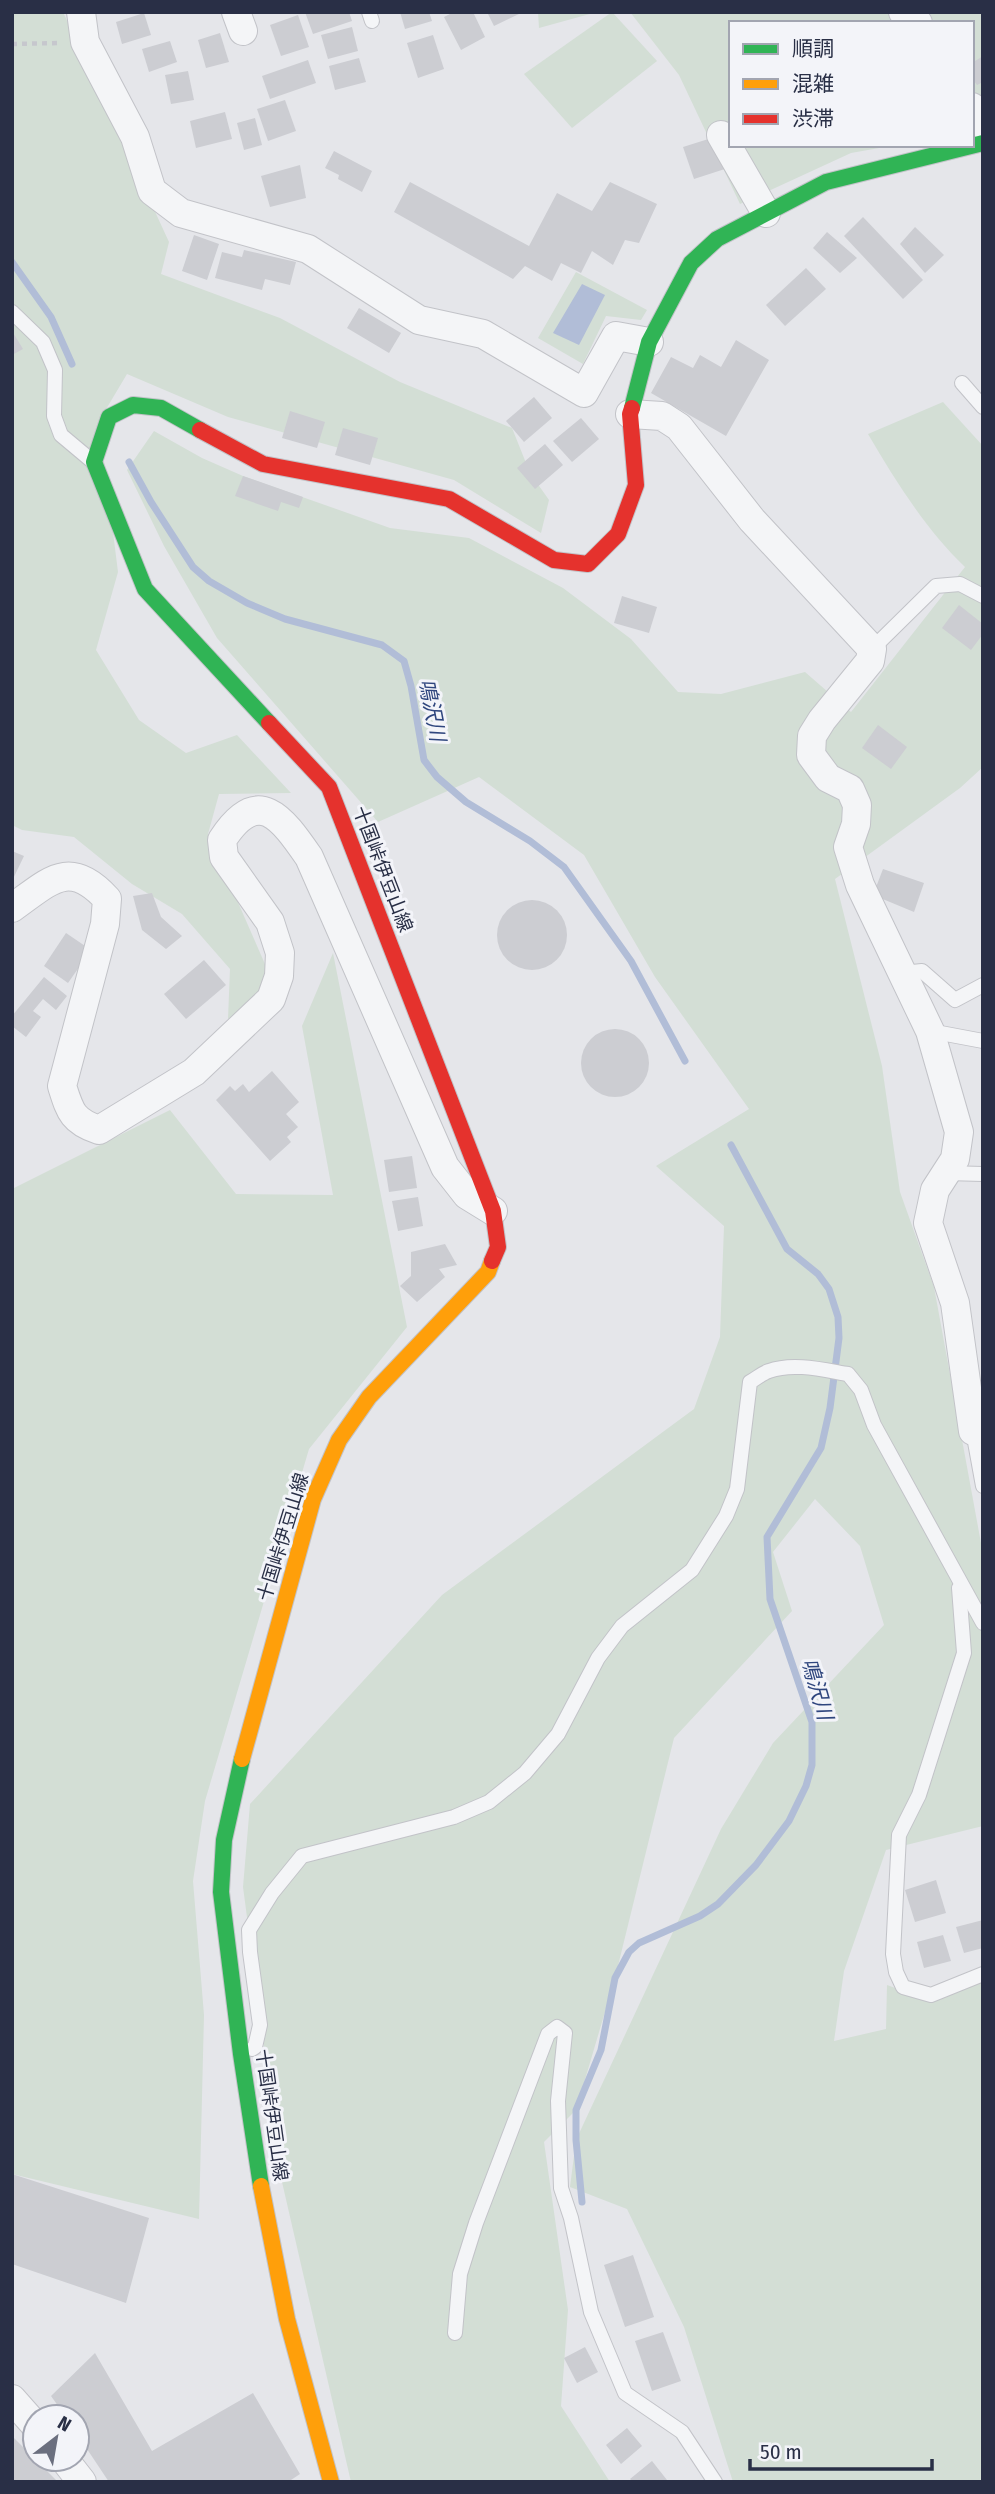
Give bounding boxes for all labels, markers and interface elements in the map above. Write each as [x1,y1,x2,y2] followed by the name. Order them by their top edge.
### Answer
[729,21,974,147] legend
[792,36,834,62] text: 順調
[792,71,834,97] text: 混雑
[792,106,834,132] text: 渋滞
[413,677,451,745] water label: 鳴沢川
[348,803,418,935] street label: 十国峠伊豆山線
[253,1470,313,1604] street label: 十国峠伊豆山線
[796,1655,839,1725] water label: 鳴沢川
[251,2048,293,2182] street label: 十国峠伊豆山線
[21,2403,91,2473] north arrow
[54,2411,75,2437] text: N
[750,2428,932,2472] scale bar
[760,2439,802,2465] text: 50 m

